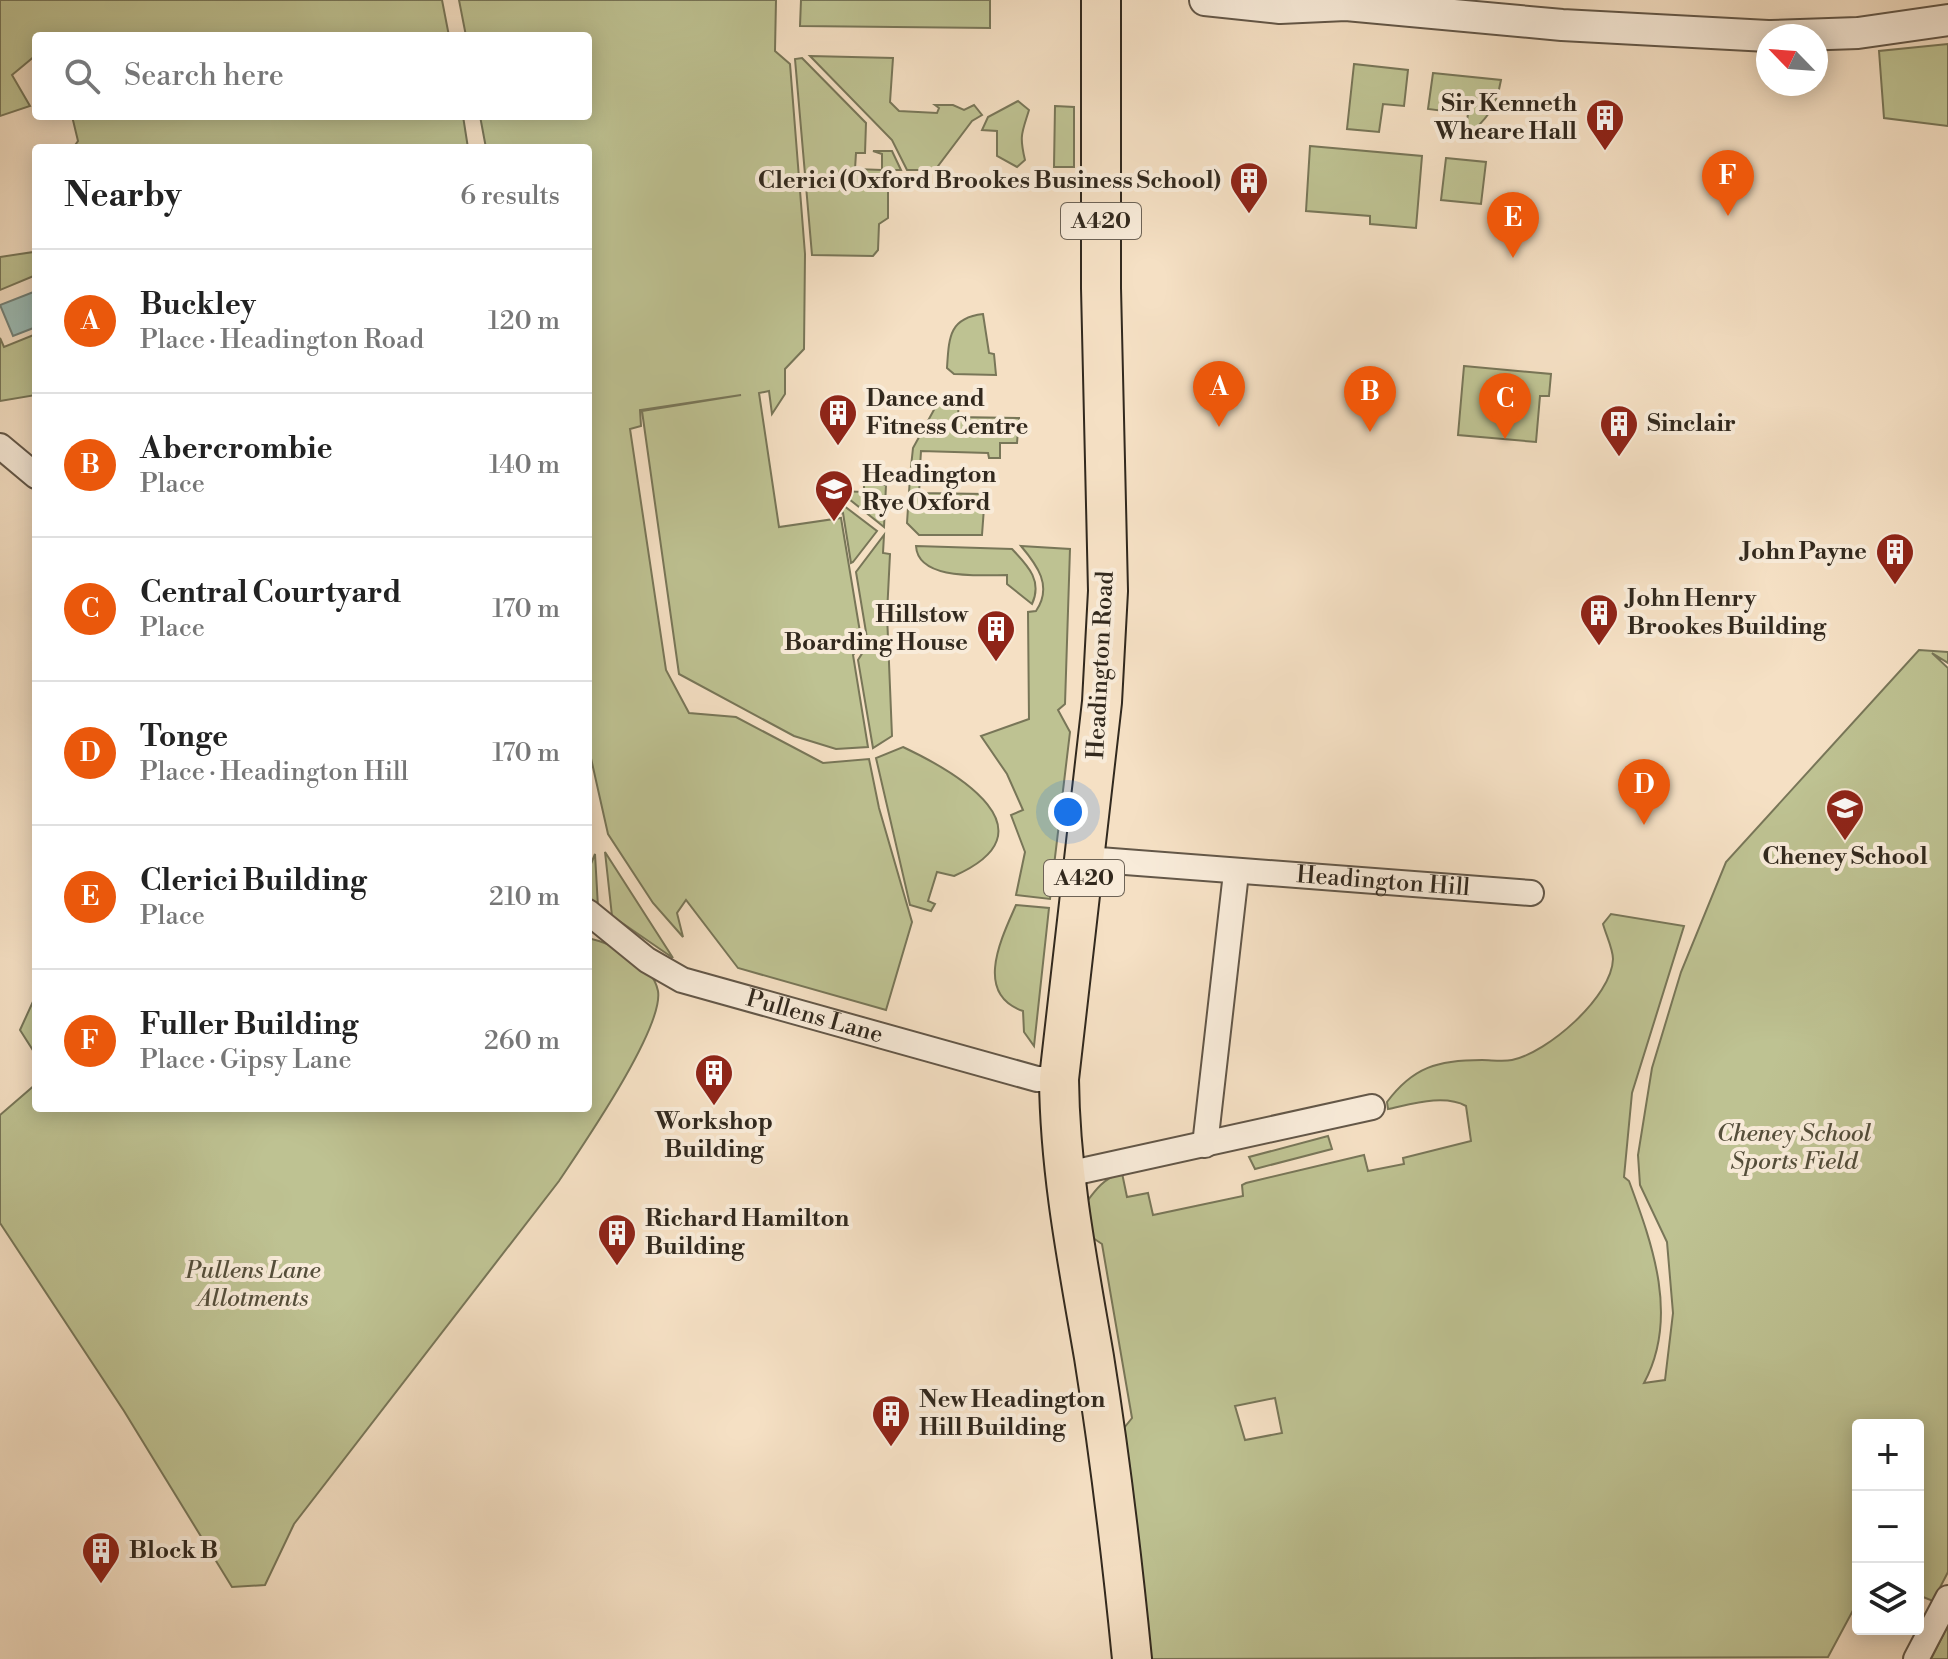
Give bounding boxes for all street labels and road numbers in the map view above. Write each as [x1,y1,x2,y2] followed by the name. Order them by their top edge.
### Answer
[1061,203,1141,239] road number: A420
[1081,570,1121,760] street label: Headington Road
[1044,860,1124,896] road number: A420
[1295,860,1471,903] street label: Headington Hill
[743,984,886,1050] street label: Pullens Lane

